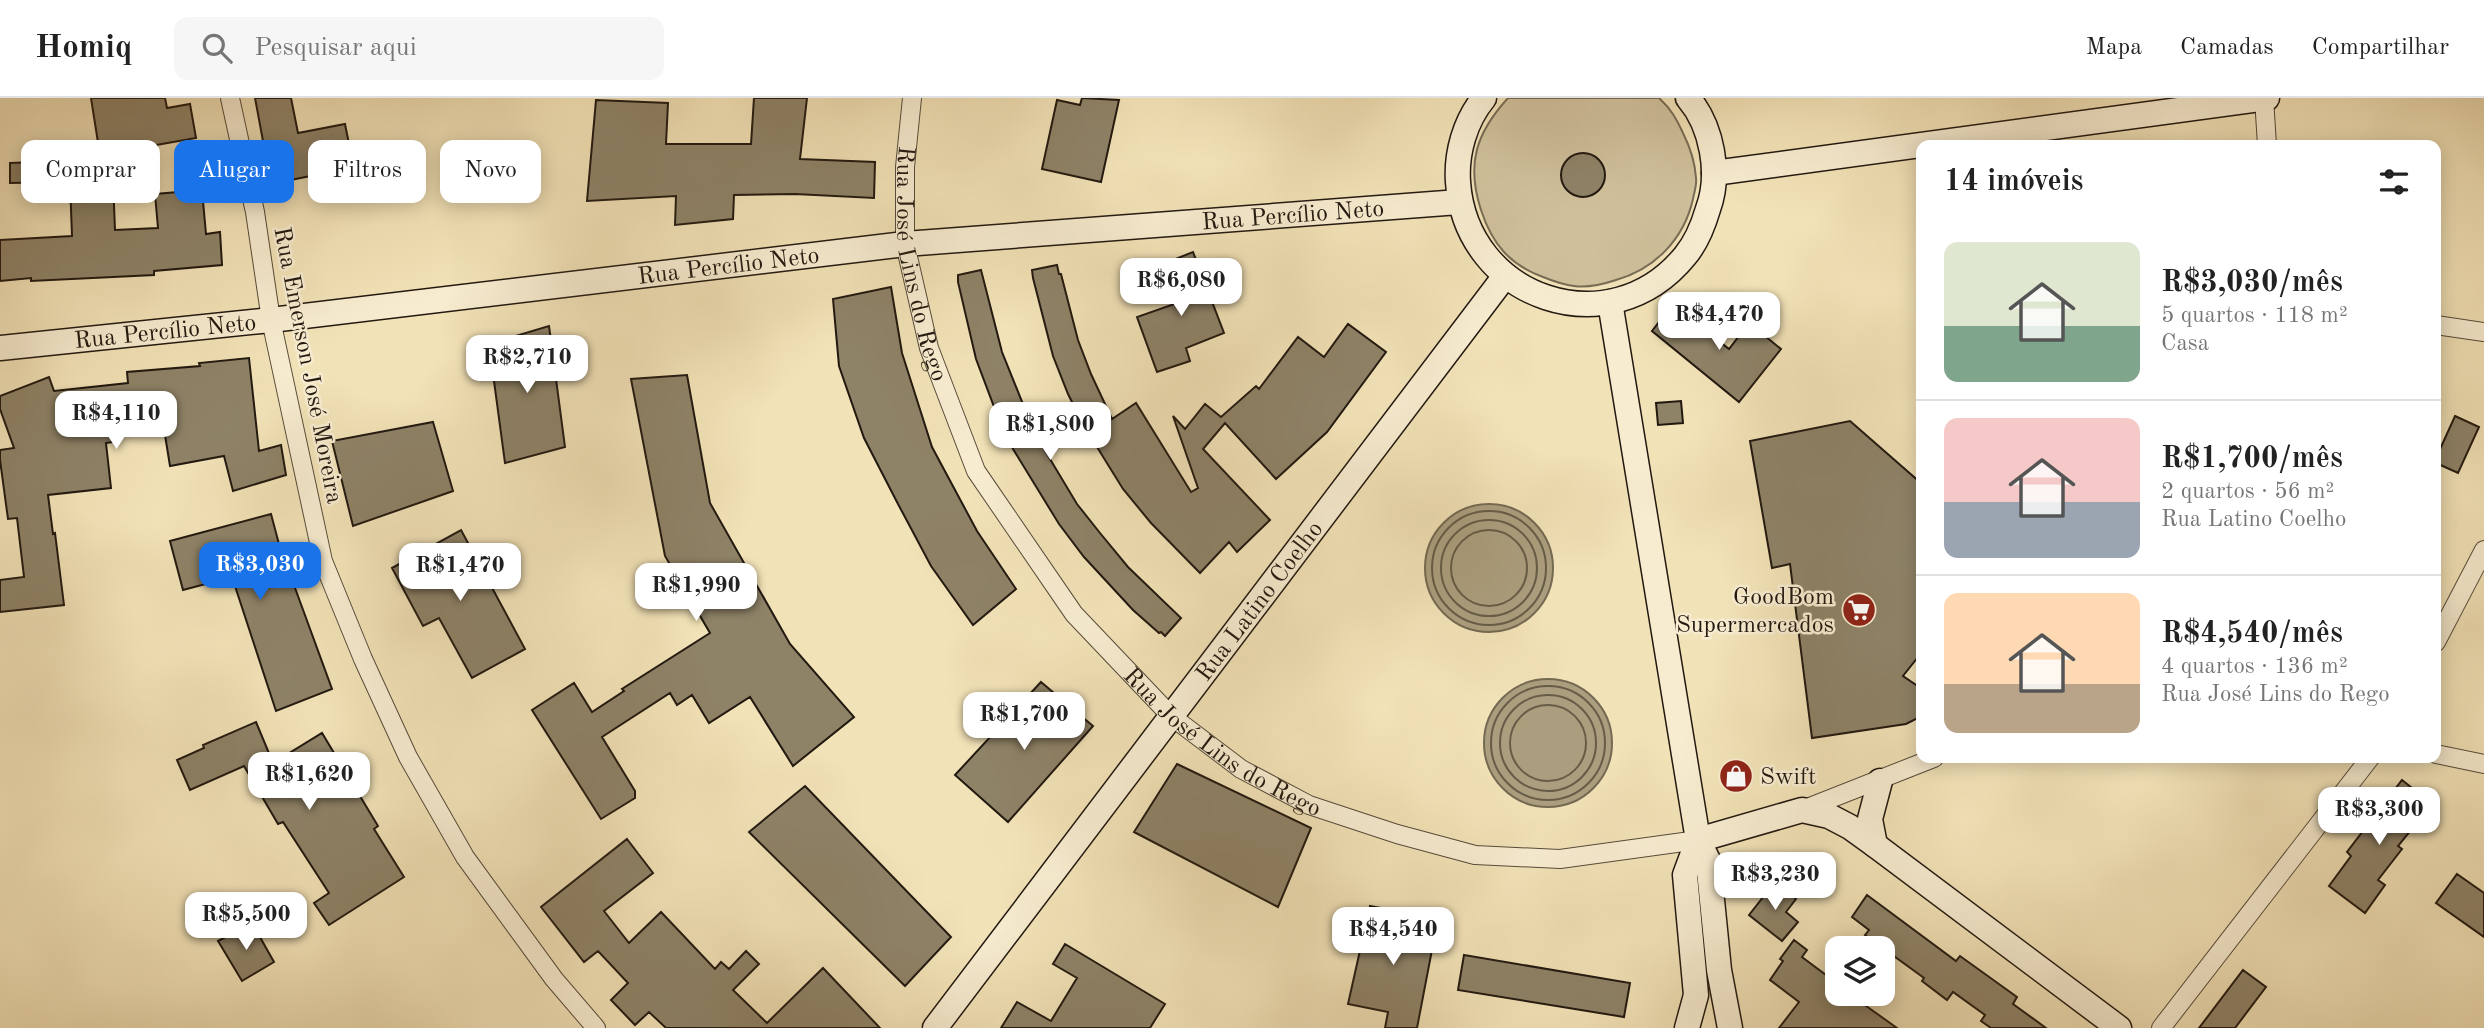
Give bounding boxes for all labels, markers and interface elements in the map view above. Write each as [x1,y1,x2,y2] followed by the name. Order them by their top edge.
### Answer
[174,17,664,80] search box
[198,29,236,67] icon: search
[35,32,132,65] text: Homiq
[254,35,417,61] text: Pesquisar aqui
[2086,36,2142,60] text: Mapa
[2180,36,2274,60] text: Camadas
[2312,36,2449,60] text: Compartilhar
[21,140,160,203] chip: Comprar
[174,140,294,203] chip: Alugar
[308,140,426,203] chip: Filtros
[440,140,541,203] chip: Novo
[891,145,951,385] street label: Rua José Lins do Rego
[2375,163,2413,201] icon: filters
[1944,167,2083,197] text: 14 imóveis
[1201,198,1385,235] street label: Rua Percílio Neto
[268,225,346,506] street label: Rua Emerson José Moreira
[636,244,821,290] street label: Rua Percílio Neto
[1116,258,1246,318] pin: R$6,080
[2161,268,2343,298] text: R$3,030/mês
[1136,269,1226,292] text: R$6,080
[2000,270,2084,354] icon: home
[1654,292,1784,352] pin: R$4,470
[1674,303,1764,326] text: R$4,470
[2161,304,2348,327] text: 5 quartos · 118 m²
[73,312,258,354] street label: Rua Percílio Neto
[2161,332,2209,355] text: Casa
[462,336,592,395] pin: R$2,710
[482,346,572,369] text: R$2,710
[51,392,181,451] pin: R$4,110
[71,402,161,425] text: R$4,110
[985,402,1115,462] pin: R$1,800
[1005,413,1095,436] text: R$1,800
[2161,444,2343,474] text: R$1,700/mês
[2000,446,2084,530] icon: home
[2161,480,2334,503] text: 2 quartos · 56 m²
[2161,508,2346,531] text: Rua Latino Coelho
[1192,518,1328,686] street label: Rua Latino Coelho
[195,542,325,602] pin: R$3,030
[395,544,525,603] pin: R$1,470
[215,553,305,576] text: R$3,030
[415,554,505,577] text: R$1,470
[631,564,761,623] pin: R$1,990
[651,574,741,597] text: R$1,990
[1676,586,1834,638] place label: GoodBom Supermercados
[1840,591,1878,629] supermarket icon: GoodBom Supermercados
[2161,619,2343,649] text: R$4,540/mês
[2000,621,2084,705] icon: home
[2161,655,2348,678] text: 4 quartos · 136 m²
[1118,664,1323,822] street label: Rua José Lins do Rego
[2161,683,2390,706] text: Rua José Lins do Rego
[959,692,1089,752] pin: R$1,700
[979,703,1069,726] text: R$1,700
[244,752,374,812] pin: R$1,620
[1717,757,1755,795] shop icon: Swift
[264,763,354,786] text: R$1,620
[1760,766,1816,790] place label: Swift
[2314,788,2444,847] pin: R$3,300
[2334,798,2424,821] text: R$3,300
[1710,852,1840,912] pin: R$3,230
[1730,863,1820,886] text: R$3,230
[181,892,311,952] pin: R$5,500
[201,903,291,926] text: R$5,500
[1328,908,1458,967] pin: R$4,540
[1348,918,1438,941] text: R$4,540
[1825,936,1895,1006] map controls
[1825,936,1895,1006] button: layers

